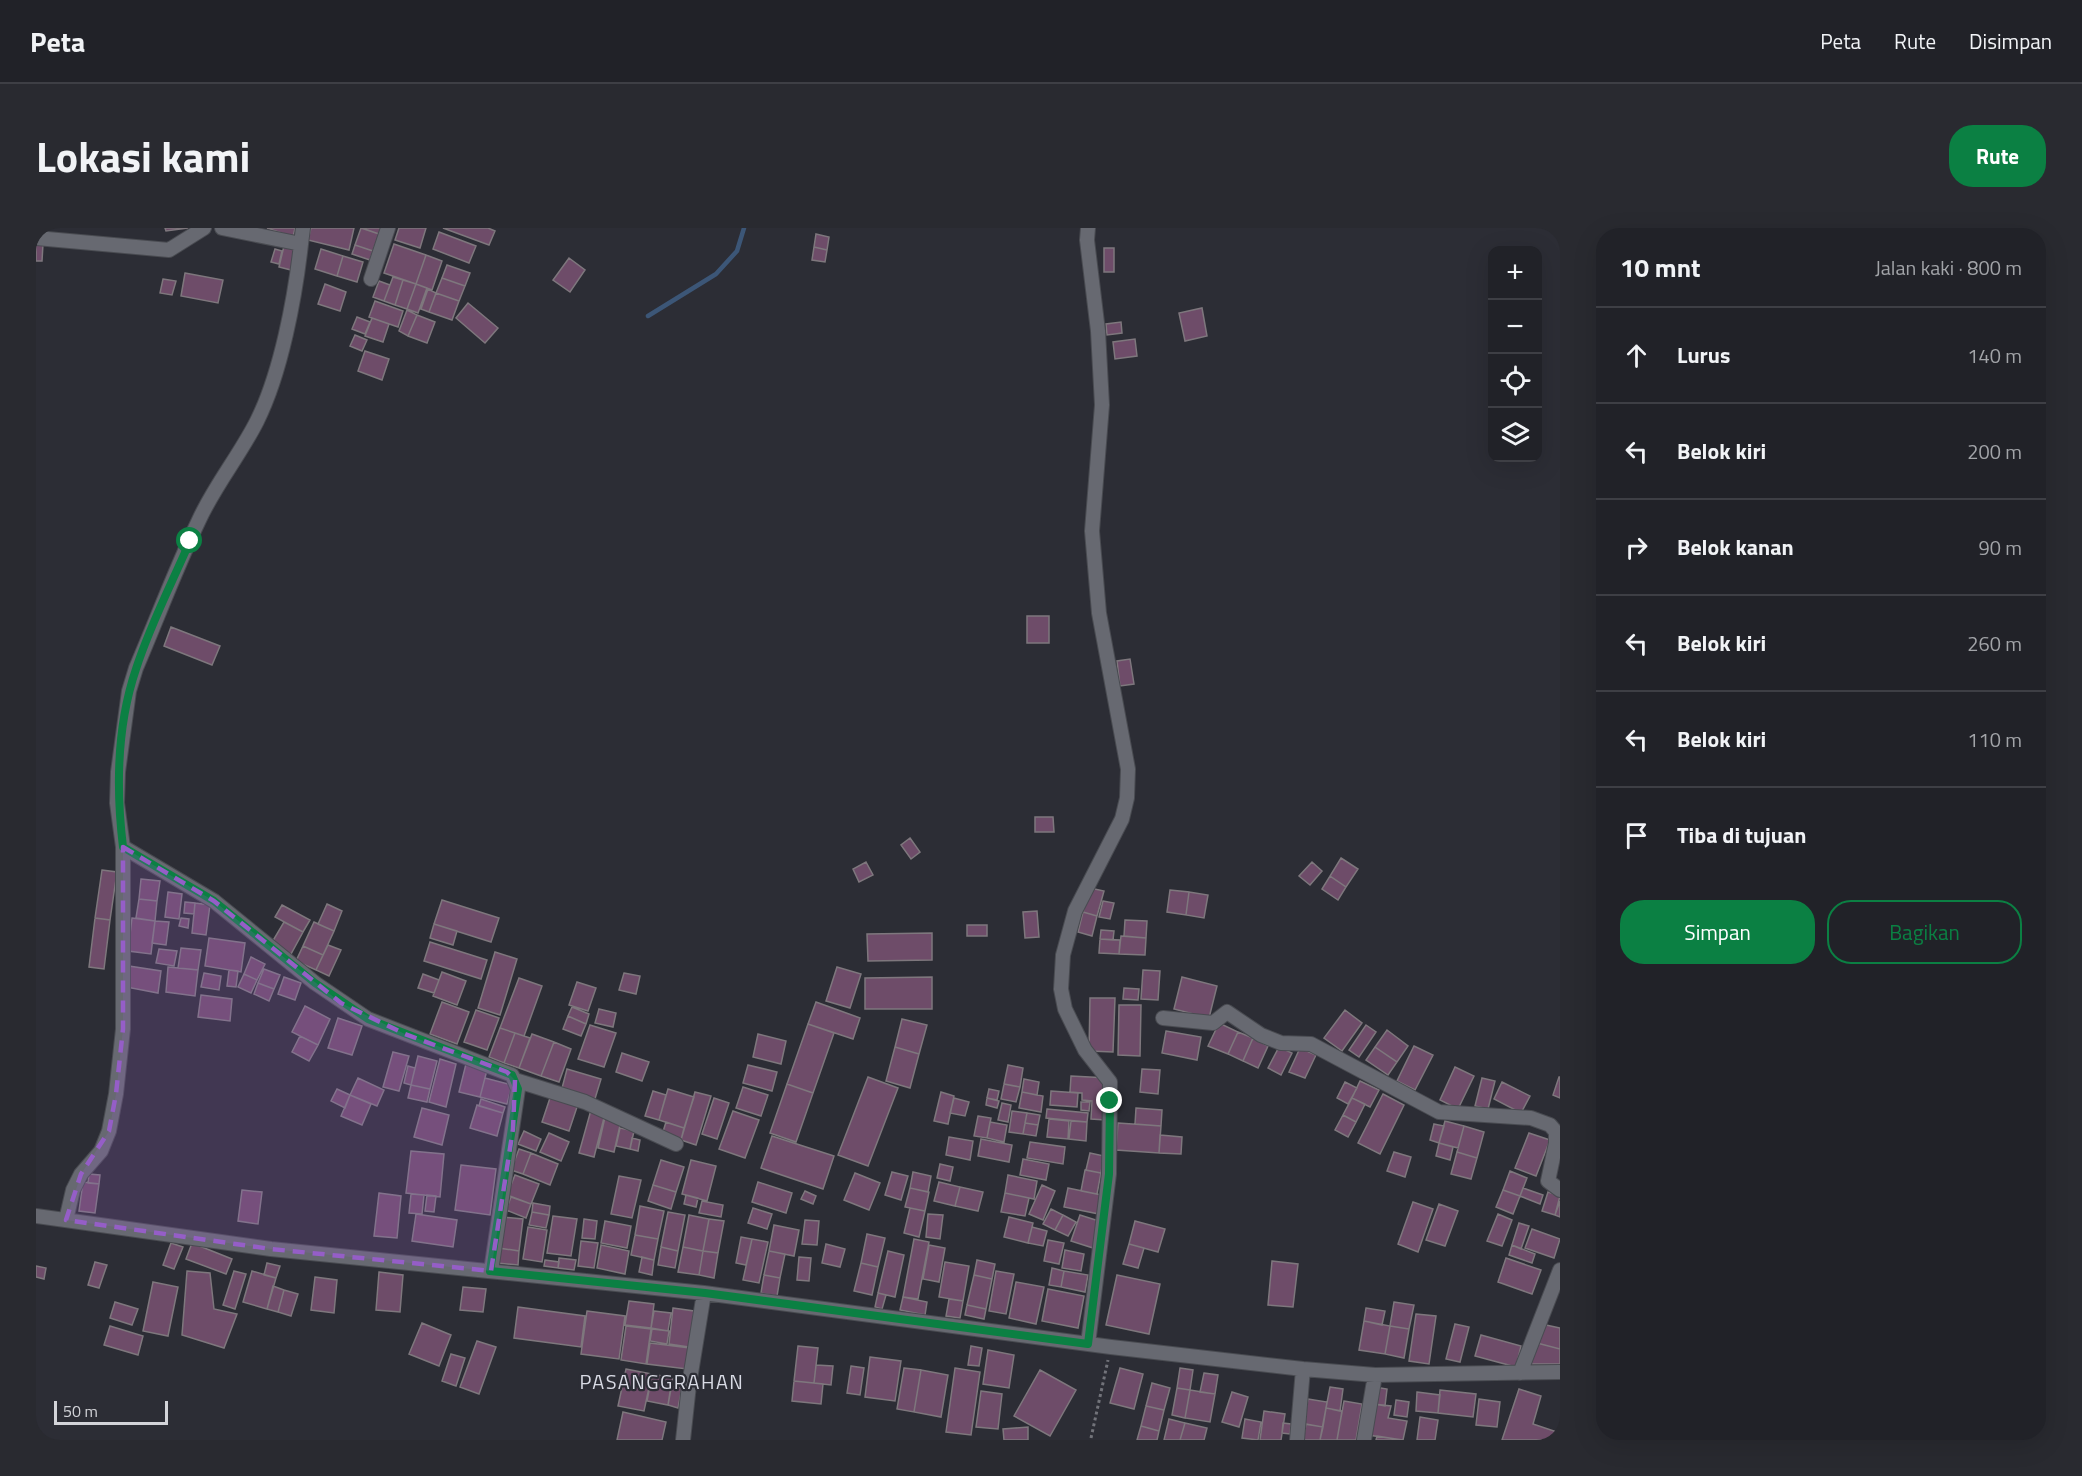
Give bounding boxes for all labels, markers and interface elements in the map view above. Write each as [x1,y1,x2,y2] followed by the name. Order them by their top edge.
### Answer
[30,20,85,63] text: Peta
[1820,25,1861,57] text: Peta
[1894,25,1936,57] text: Rute
[1969,25,2052,57] text: Disimpan
[36,124,250,188] text: Lokasi kami
[1949,125,2046,187] button: Rute
[1488,246,1542,462] map controls
[1488,246,1542,300] button: +
[1620,248,1701,287] text: 10 mnt
[1875,252,2022,283] text: Jalan kaki · 800 m
[1488,300,1542,354] button: −
[1677,338,1730,372] text: Lurus
[1620,339,1653,372] icon: ahead
[1967,340,2022,371] text: 140 m
[1488,354,1542,408] button: locate
[1488,408,1542,462] button: layers
[1677,434,1766,468] text: Belok kiri
[1620,435,1653,468] icon: left
[1967,436,2022,467] text: 200 m
[176,527,202,553] route start
[1677,530,1794,564] text: Belok kanan
[1620,531,1653,564] icon: right
[1978,532,2022,563] text: 90 m
[1677,626,1766,660] text: Belok kiri
[1620,627,1653,660] icon: left
[1967,628,2022,659] text: 260 m
[1677,722,1766,756] text: Belok kiri
[1620,723,1653,756] icon: left
[1967,724,2022,755] text: 110 m
[1677,818,1806,852] text: Tiba di tujuan
[1620,819,1653,852] icon: arrive
[1620,900,1815,964] button: Simpan
[1827,900,2022,964] button: Bagikan
[1096,1087,1122,1113] route end
[580,1366,744,1397] district label: PASANGGRAHAN
[54,1398,168,1426] scale bar
[63,1399,98,1423] text: 50 m

